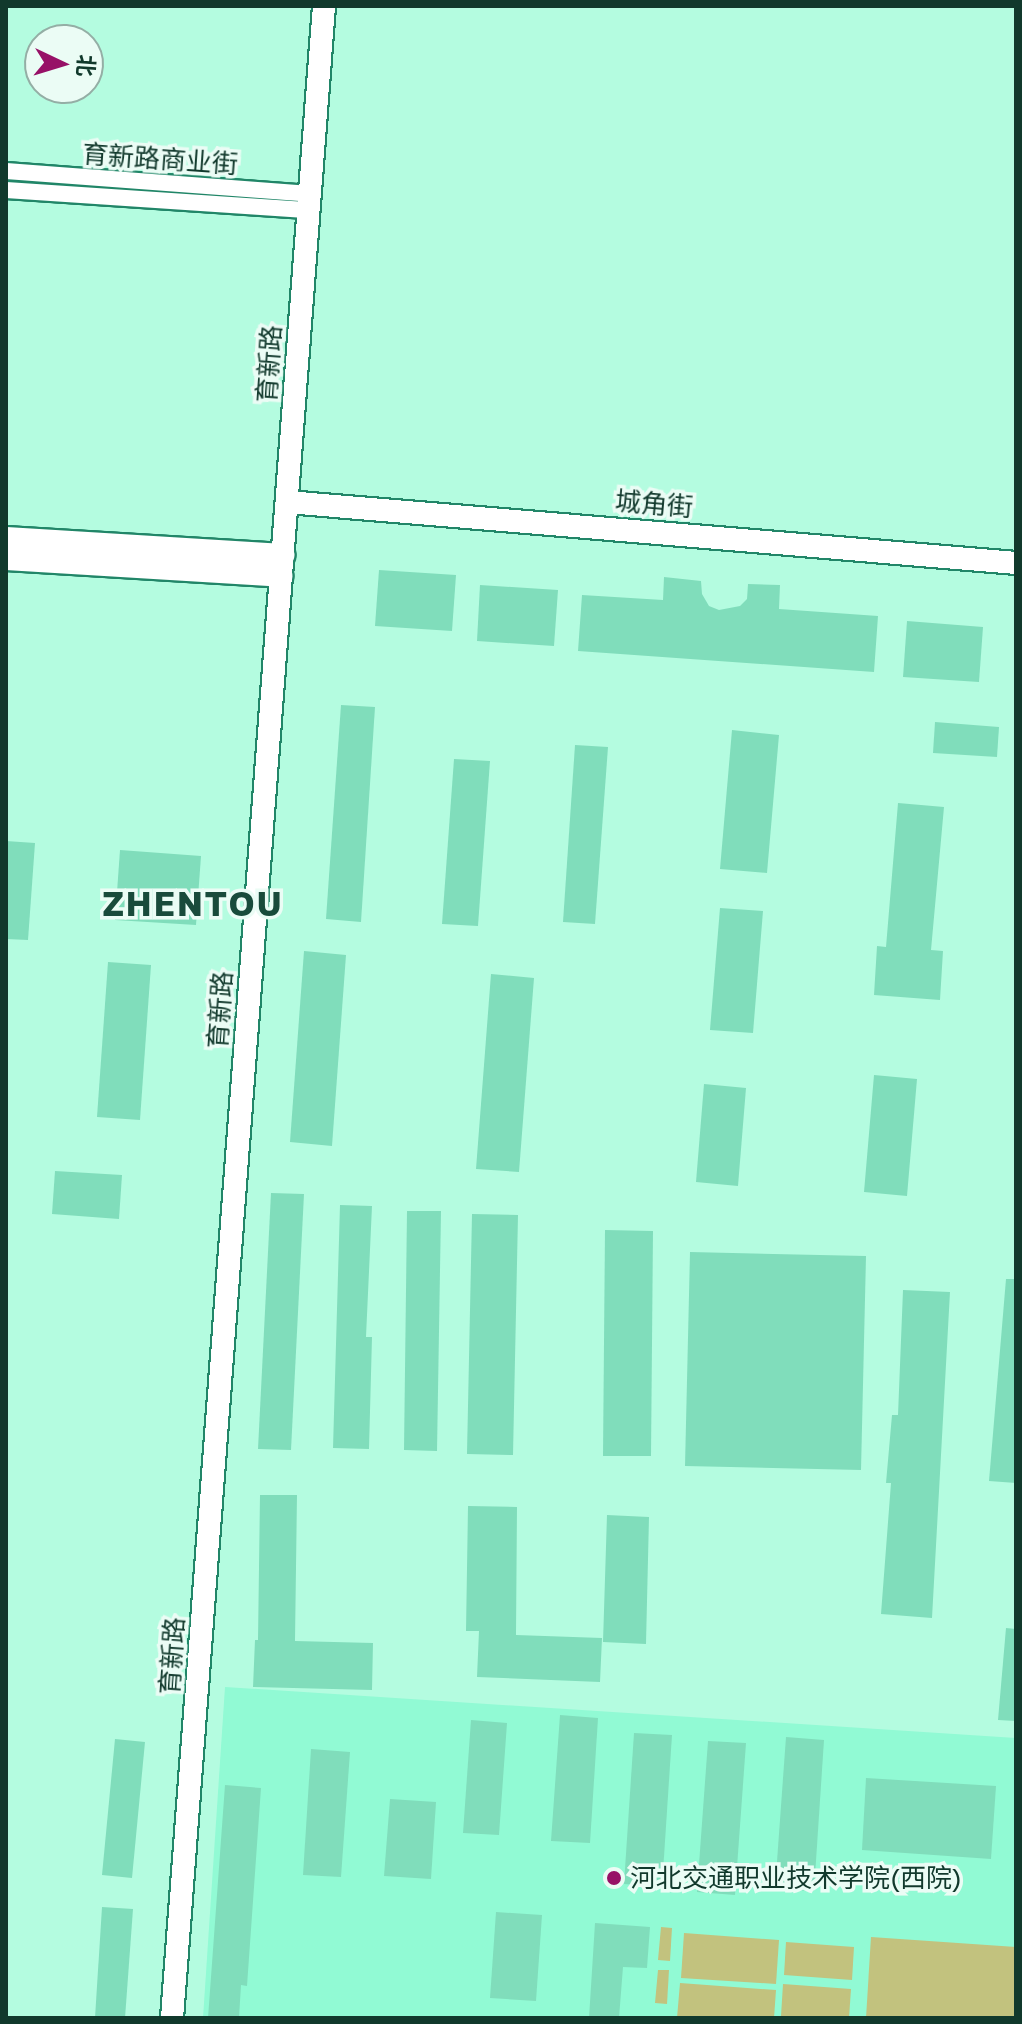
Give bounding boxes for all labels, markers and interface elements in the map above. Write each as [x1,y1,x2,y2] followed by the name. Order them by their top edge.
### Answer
[24,24,104,104] north arrow
[72,54,101,77] text: 北
[81,138,239,180] street label: 育新路商业街
[251,324,287,404] street label: 育新路
[614,485,694,523] street label: 城角街
[102,884,284,924] district label: ZHENTOU
[202,970,238,1050] street label: 育新路
[154,1616,190,1696] street label: 育新路
[630,1862,962,1894] place label: 河北交通职业技术学院(西院)
[605,1869,623,1887] marker: 河北交通职业技术学院(西院)

